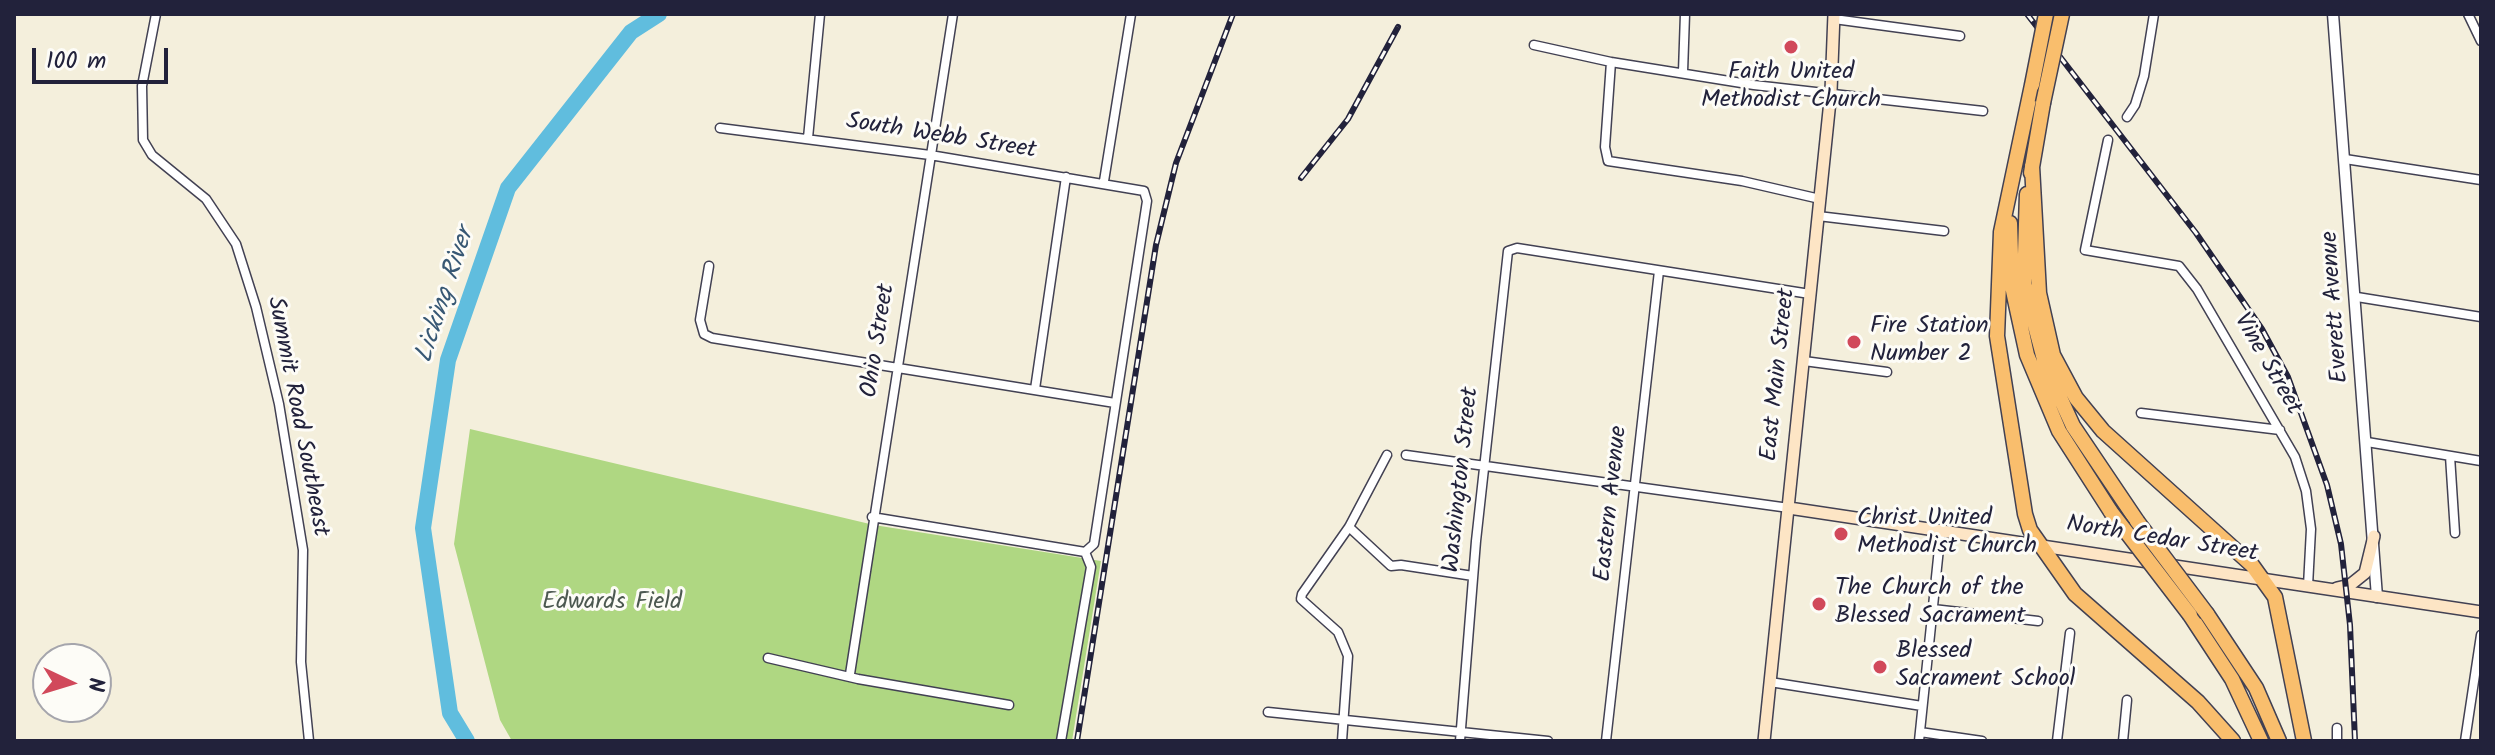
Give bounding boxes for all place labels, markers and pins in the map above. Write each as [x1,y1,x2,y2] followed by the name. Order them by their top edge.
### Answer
[1782,38,1800,56] marker: Faith United Methodist Church
[1701,60,1881,116] place label: Faith United Methodist Church
[1870,314,1989,370] place label: Fire Station Number 2
[1845,333,1863,351] marker: Fire Station Number 2
[1857,506,2037,562] place label: Christ United Methodist Church
[1832,525,1850,543] marker: Christ United Methodist Church
[1835,576,2026,632] place label: The Church of the Blessed Sacrament
[1810,595,1828,613] marker: The Church of the Blessed Sacrament
[1896,639,2075,695] place label: Blessed Sacrament School
[1871,658,1889,676] marker: Blessed Sacrament School

